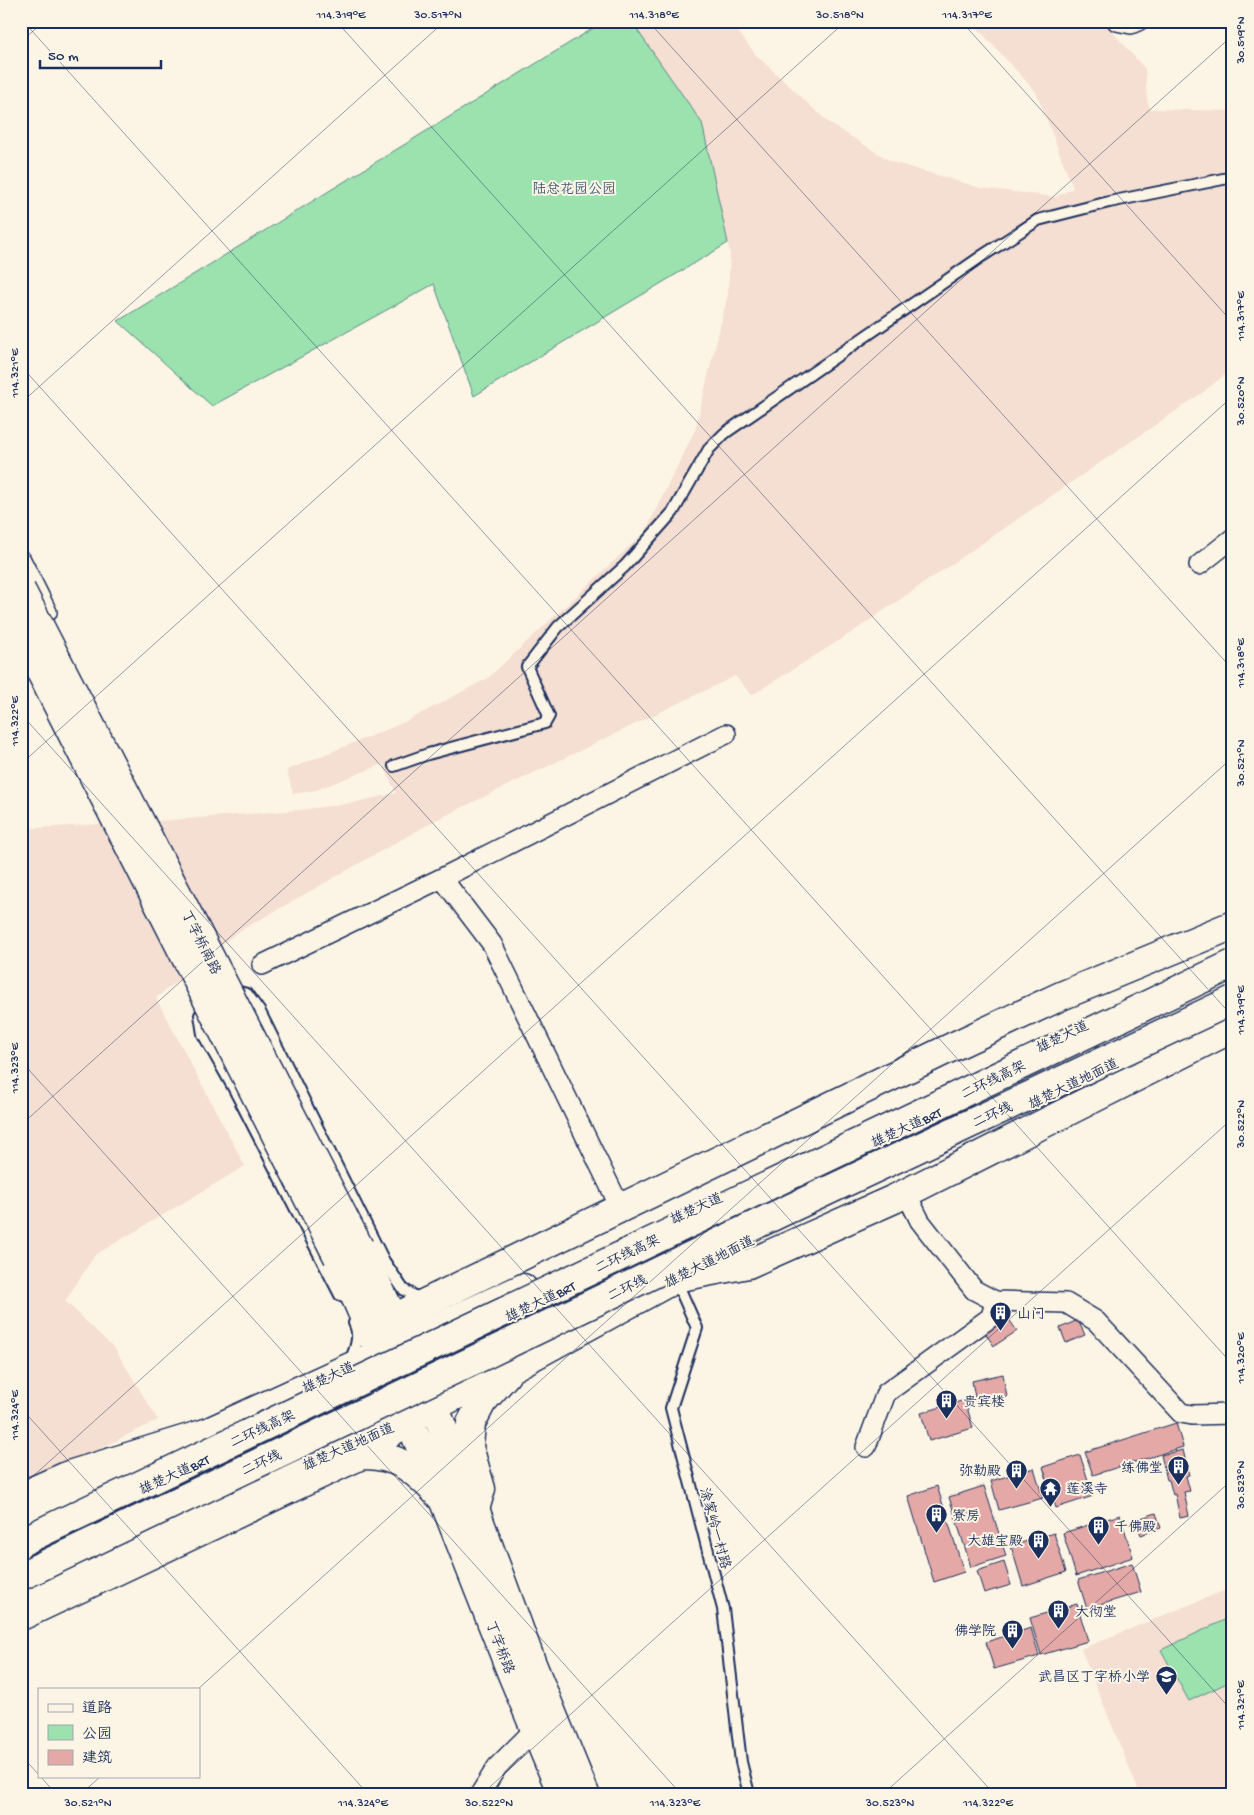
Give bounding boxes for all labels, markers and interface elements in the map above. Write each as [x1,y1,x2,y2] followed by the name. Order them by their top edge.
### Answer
[315,9,366,23] text: 114.319°E
[413,9,462,23] text: 30.517°N
[628,9,679,23] text: 114.318°E
[815,9,864,23] text: 30.518°N
[941,9,992,23] text: 114.317°E
[1235,16,1249,65] text: 30.519°N
[40,38,161,70] scale bar
[48,48,79,66] text: 50 m
[532,181,616,199] park label: 陆总花园公园
[1235,291,1249,342] text: 114.317°E
[9,348,23,398] text: 114.321°E
[1235,376,1249,427] text: 30.520°N
[1235,638,1249,689] text: 114.318°E
[9,695,23,747] text: 114.322°E
[1235,739,1249,788] text: 30.521°N
[176,908,224,978] street label: 丁字桥南路
[1235,985,1249,1036] text: 114.319°E
[1034,1018,1092,1058] street label: 雄楚大道
[9,1042,23,1094] text: 114.323°E
[1026,1056,1122,1114] street label: 雄楚大道地面道
[959,1058,1029,1104] street label: 二环线高架
[970,1100,1016,1133] street label: 二环线
[1235,1100,1249,1149] text: 30.522°N
[869,1105,946,1153] street label: 雄楚大道BRT
[668,1191,726,1230] street label: 雄楚大道
[593,1232,663,1278] street label: 二环线高架
[663,1233,758,1293] street label: 雄楚大道地面道
[605,1272,651,1306] street label: 二环线
[503,1279,579,1328] street label: 雄楚大道BRT
[989,1301,1013,1332] building icon: 山门
[1017,1306,1045,1324] place label: 山门
[1235,1332,1249,1384] text: 114.320°E
[300,1360,358,1399] street label: 雄楚大道
[935,1389,959,1420] building icon: 贵宾楼
[9,1390,23,1441] text: 114.324°E
[963,1395,1005,1412] place label: 贵宾楼
[228,1408,298,1453] street label: 二环线高架
[301,1421,397,1476] street label: 雄楚大道地面道
[239,1448,285,1481] street label: 二环线
[137,1452,214,1500] street label: 雄楚大道BRT
[1167,1455,1191,1486] building icon: 练佛堂
[1005,1458,1029,1489] building icon: 弥勒殿
[1121,1461,1163,1478] place label: 练佛堂
[1235,1461,1249,1510] text: 30.523°N
[959,1464,1001,1481] place label: 弥勒殿
[1038,1476,1062,1507] temple icon: 莲溪寺
[1066,1482,1108,1499] place label: 莲溪寺
[695,1486,734,1571] street label: 涂家岭一村路
[924,1503,948,1534] building icon: 寮房
[952,1509,980,1526] place label: 寮房
[1086,1514,1110,1545] building icon: 千佛殿
[1114,1520,1156,1537] place label: 千佛殿
[1027,1528,1051,1559] building icon: 大雄宝殿
[967,1534,1023,1551] place label: 大雄宝殿
[1047,1599,1071,1630] building icon: 大彻堂
[1075,1605,1117,1622] place label: 大彻堂
[481,1618,518,1677] street label: 丁字桥路
[1000,1618,1024,1649] building icon: 佛学院
[954,1623,996,1641] place label: 佛学院
[1154,1664,1178,1695] school or university icon: 武昌区丁字桥小学
[1038,1669,1150,1687] place label: 武昌区丁字桥小学
[1235,1680,1249,1730] text: 114.321°E
[38,1688,200,1778] legend
[82,1700,112,1718] text: 道路
[82,1726,112,1744] text: 公园
[82,1750,112,1768] text: 建筑
[63,1797,112,1811] text: 30.521°N
[337,1797,388,1811] text: 114.324°E
[464,1797,513,1811] text: 30.522°N
[649,1797,701,1811] text: 114.323°E
[865,1797,914,1811] text: 30.523°N
[962,1797,1014,1811] text: 114.322°E

